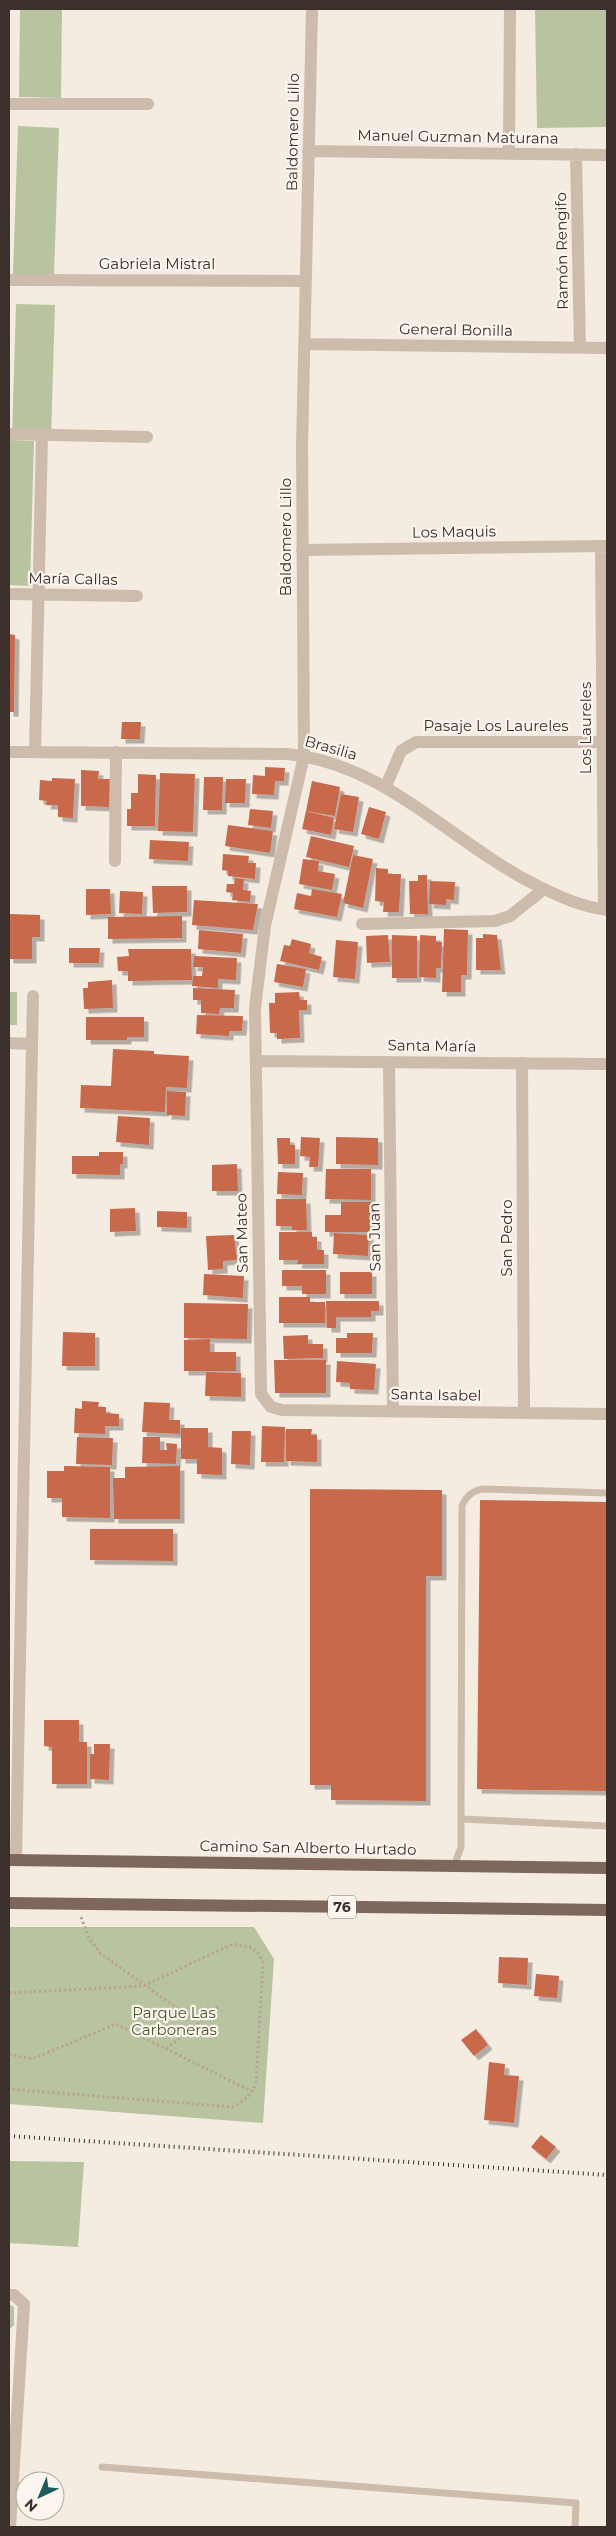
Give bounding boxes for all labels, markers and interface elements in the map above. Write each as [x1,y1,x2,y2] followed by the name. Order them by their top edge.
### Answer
[282,73,303,191] street label: Baldomero Lillo
[357,125,559,148] street label: Manuel Guzman Maturana
[551,192,572,310] street label: Ramón Rengifo
[99,254,215,273] street label: Gabriela Mistral
[399,319,513,340] street label: General Bonilla
[276,478,295,596] street label: Baldomero Lillo
[412,521,496,542] street label: Los Maquis
[28,568,118,589] street label: María Callas
[576,682,595,774] street label: Los Laureles
[423,716,569,735] street label: Pasaje Los Laureles
[303,731,360,764] street label: Brasilia
[387,1035,477,1056] street label: Santa María
[231,1193,252,1273] street label: San Mateo
[497,1199,516,1277] street label: San Pedro
[364,1202,385,1272] street label: San Juan
[390,1384,482,1405] street label: Santa Isabel
[199,1836,417,1859] street label: Camino San Alberto Hurtado
[328,1895,356,1918] road number: 76
[131,2003,217,2039] park label: Parque Las Carboneras
[15,2471,65,2521] north arrow
[21,2495,41,2516] text: N

